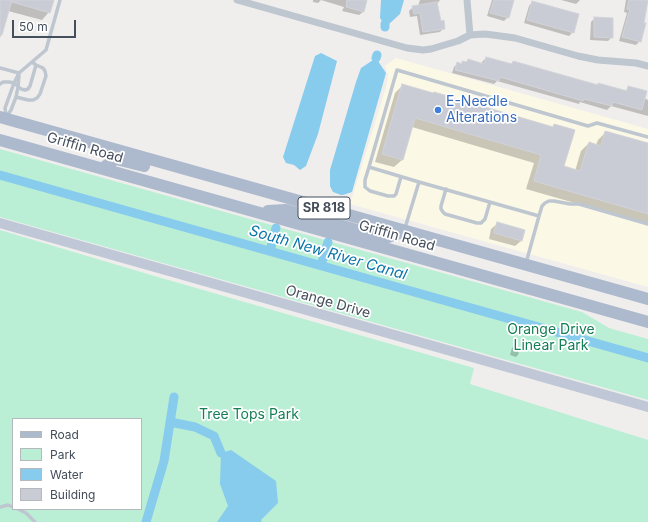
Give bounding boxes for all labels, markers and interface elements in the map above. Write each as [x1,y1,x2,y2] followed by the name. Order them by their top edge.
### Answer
[14,12,78,38] scale bar
[19,19,48,34] text: 50 m
[446,94,517,126] place label: E-Needle Alterations
[433,105,443,115] marker: E-Needle Alterations
[45,129,125,167] street label: Griffin Road
[298,197,350,219] road number: SR 818
[357,217,437,255] street label: Griffin Road
[247,222,409,284] water label: South New River Canal
[284,282,372,322] street label: Orange Drive
[507,322,595,354] park label: Orange Drive Linear Park
[199,407,299,423] park label: Tree Tops Park
[12,418,142,510] legend
[50,427,79,442] text: Road
[50,447,76,462] text: Park
[50,467,83,482] text: Water
[50,487,95,502] text: Building

